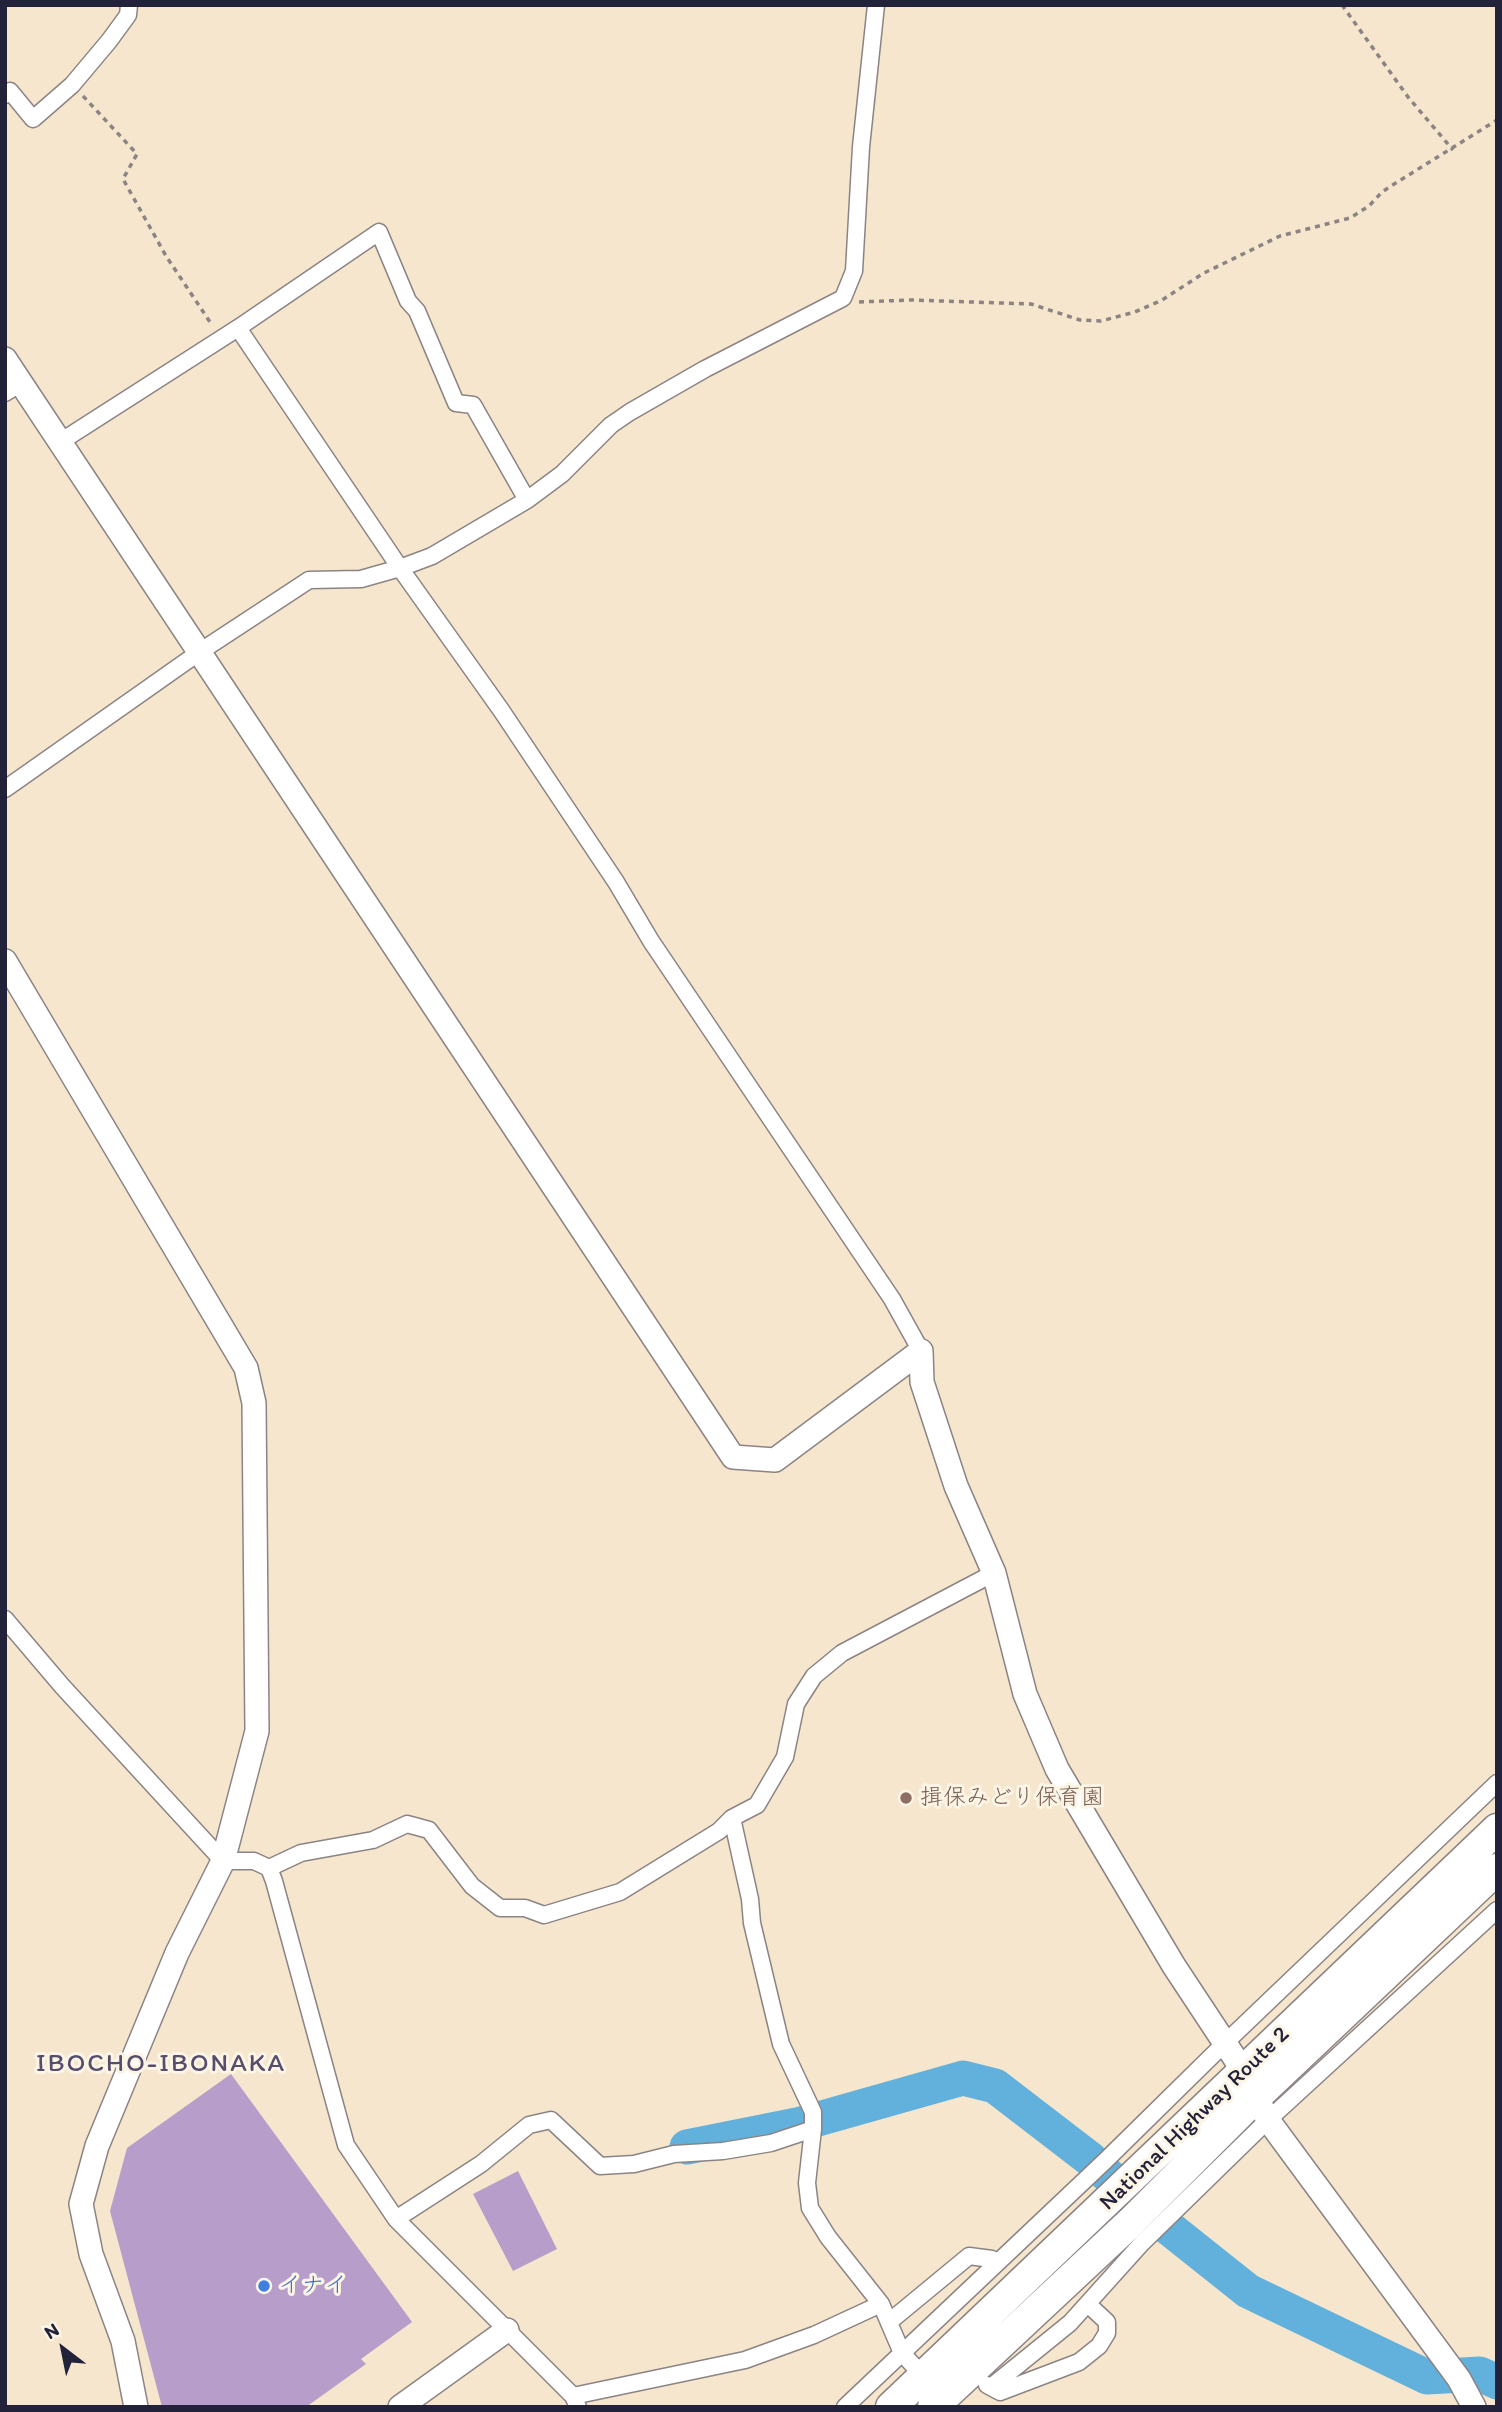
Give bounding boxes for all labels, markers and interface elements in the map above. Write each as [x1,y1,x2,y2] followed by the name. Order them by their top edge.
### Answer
[920,1784,1104,1812] place label: 揖保みどり保育園
[898,1790,914,1806] marker: 揖保みどり保育園
[1094,2021,1296,2217] street label: National Highway Route 2
[38,2048,284,2080] district label: IBOCHO-IBONAKA
[278,2272,347,2300] place label: イナイ
[256,2278,272,2294] marker: イナイ
[28,2314,98,2384] north arrow
[40,2318,63,2344] text: N

